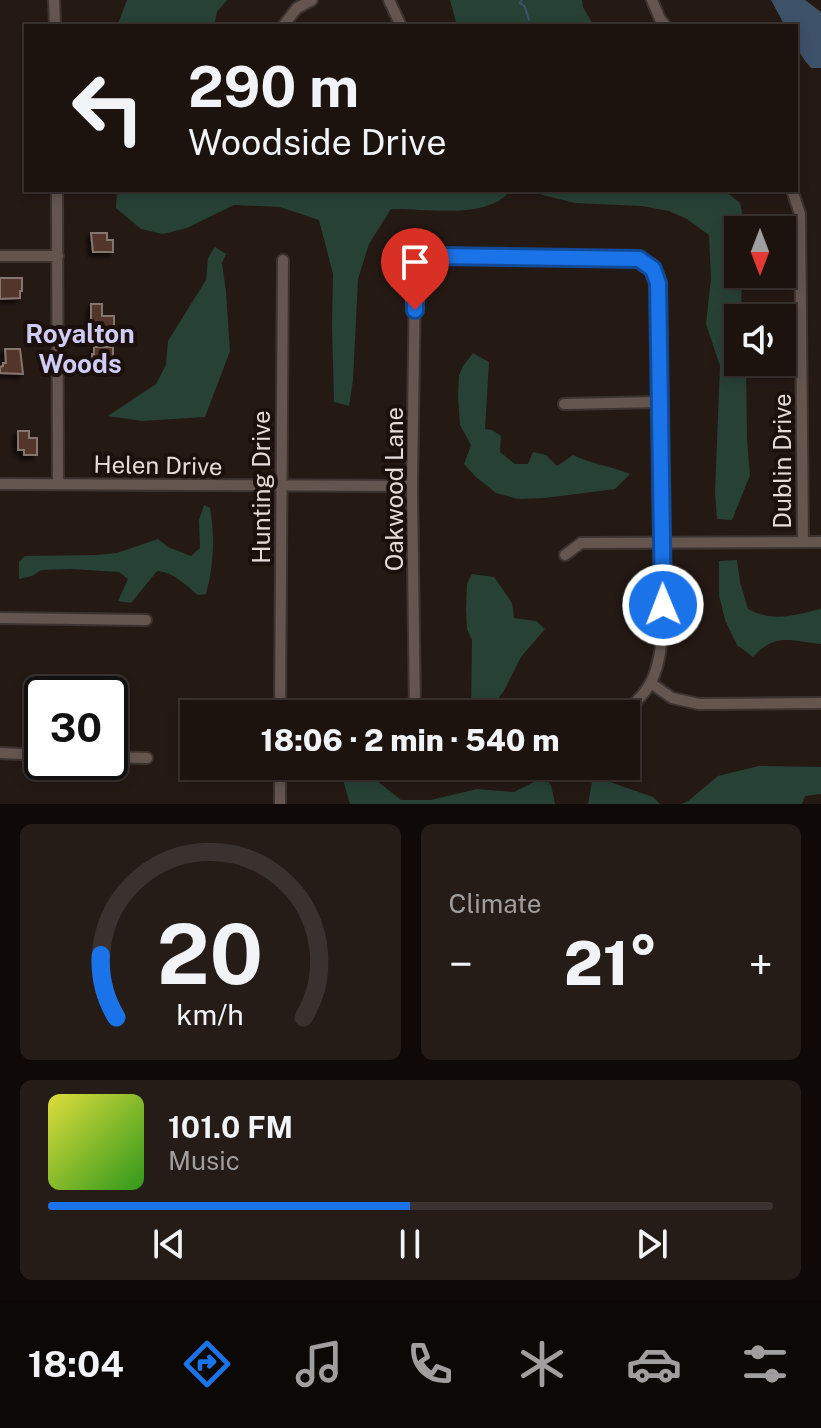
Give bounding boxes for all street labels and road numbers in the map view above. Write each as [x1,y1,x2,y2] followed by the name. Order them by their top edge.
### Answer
[768,393,796,529] street label: Dublin Drive
[380,407,408,571] street label: Oakwood Lane
[247,410,275,564] street label: Hunting Drive
[93,450,223,480] street label: Helen Drive

